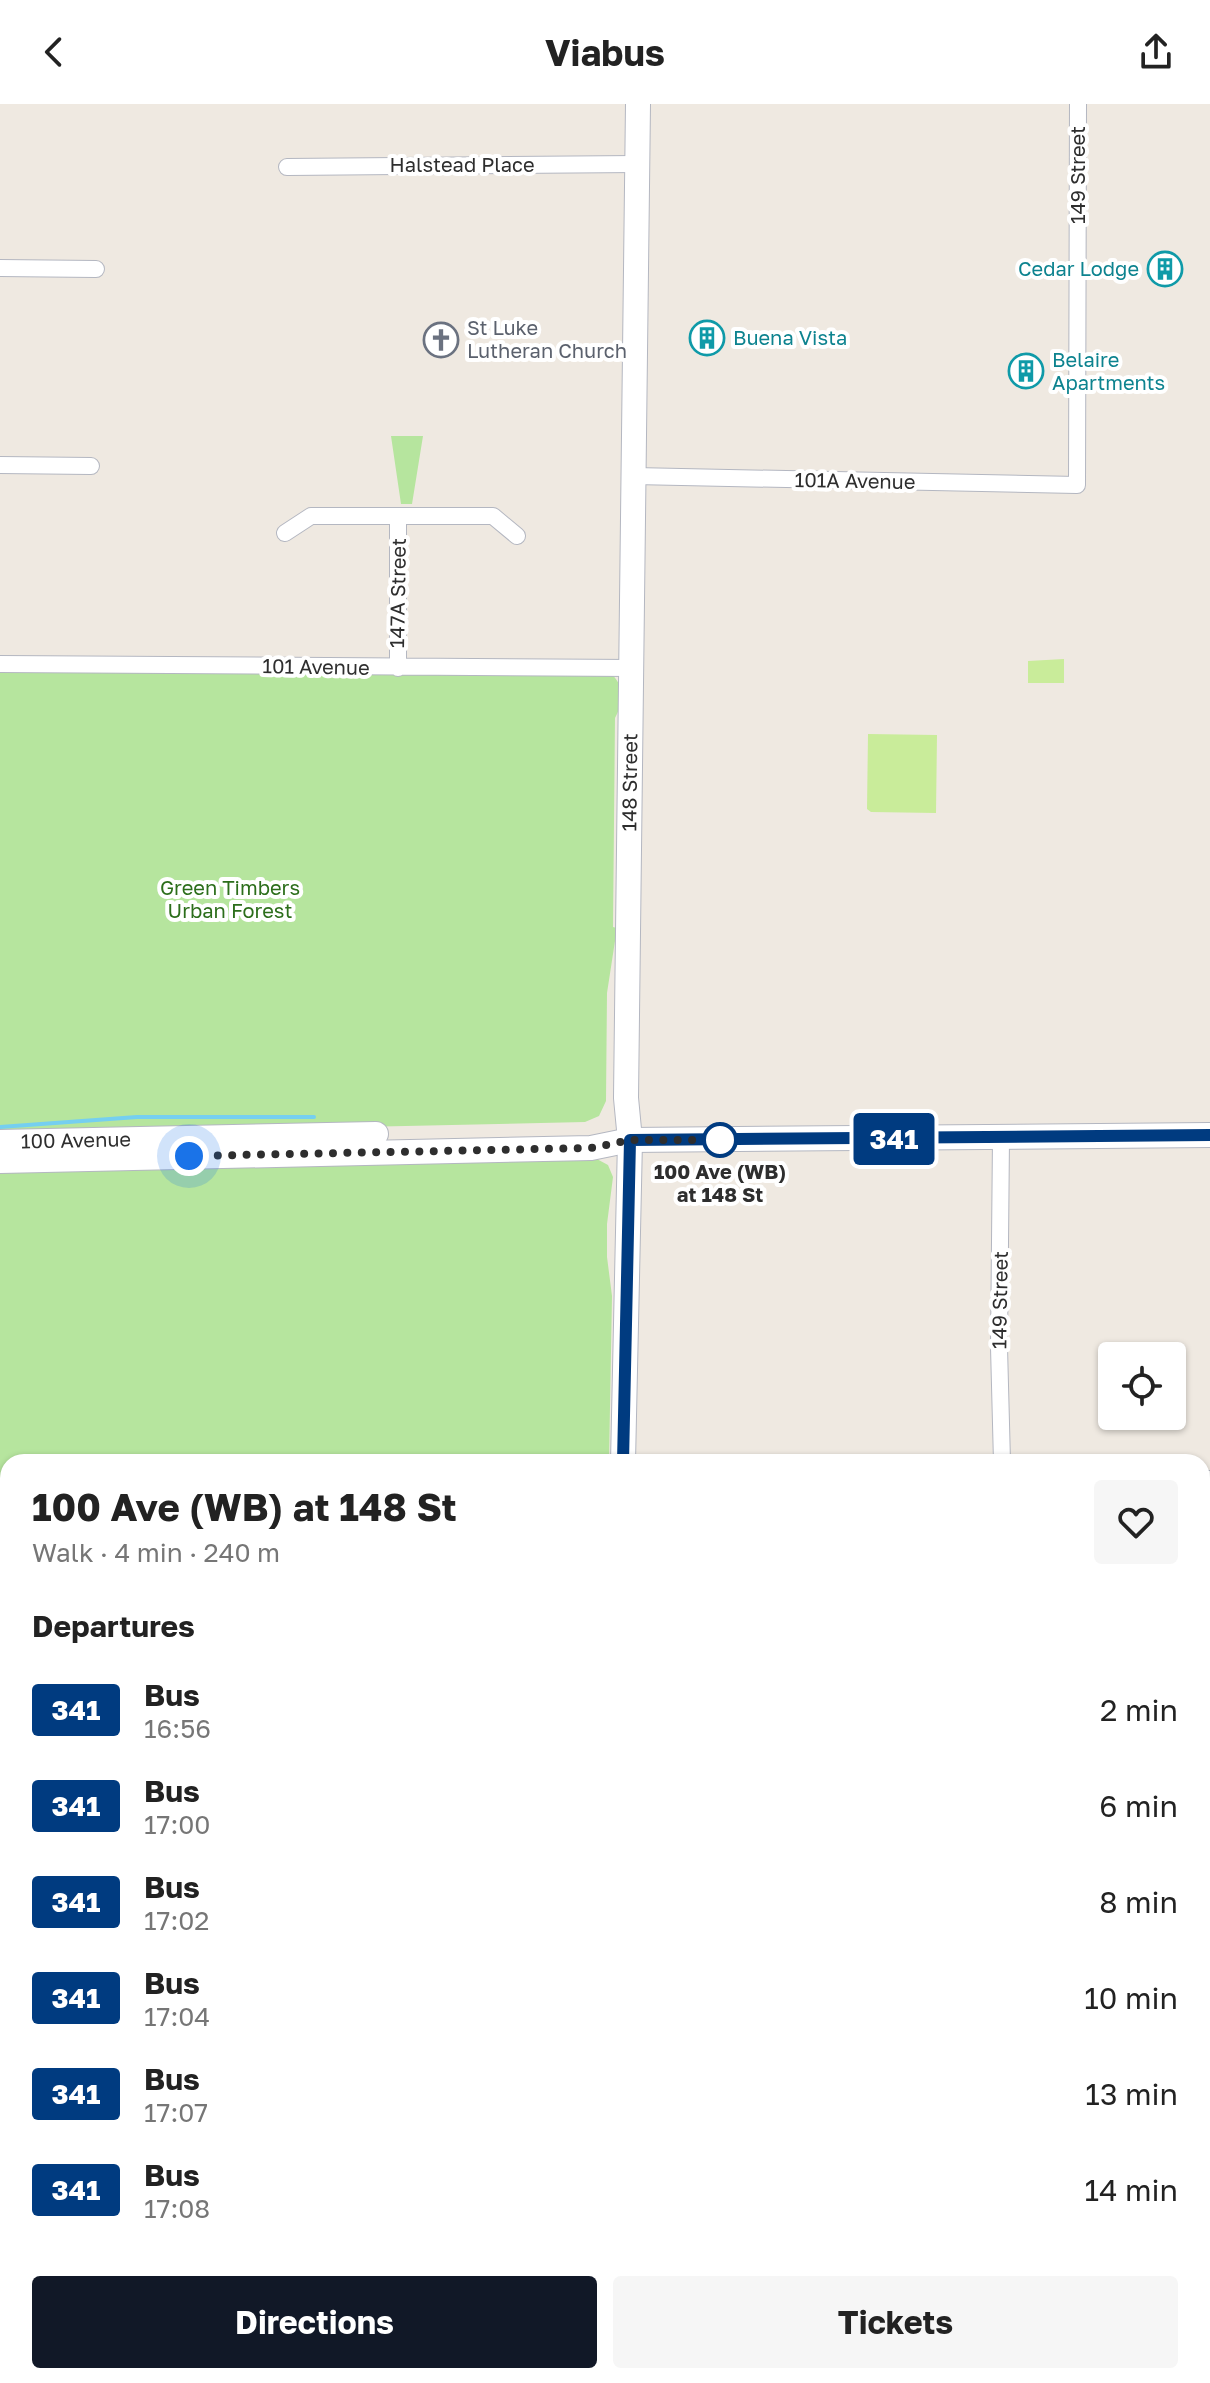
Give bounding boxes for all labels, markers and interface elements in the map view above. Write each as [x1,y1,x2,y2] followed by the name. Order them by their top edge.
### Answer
[32,30,76,74] icon: back
[1134,30,1178,74] icon: share
[545,31,665,74] text: Viabus
[1065,126,1089,224] street label: 149 Street
[390,152,535,176] street label: Halstead Place
[1146,250,1184,288] building icon: Cedar Lodge
[1018,256,1139,280] place label: Cedar Lodge
[467,315,627,362] place label: St Luke Lutheran Church
[688,319,726,357] building icon: Buena Vista
[422,321,460,359] church icon: St Luke Lutheran Church
[733,325,847,349] place label: Buena Vista
[1052,347,1165,394] place label: Belaire Apartments
[1007,352,1045,390] building icon: Belaire Apartments
[794,467,916,493] street label: 101A Avenue
[384,538,410,648] street label: 147A Street
[262,653,370,679] street label: 101 Avenue
[616,733,641,832] street label: 148 Street
[160,875,300,922] park label: Green Timbers Urban Forest
[848,1113,940,1165] line badge: 341
[869,1122,919,1155] text: 341
[703,1123,737,1157] marker: 100 Ave (WB) at 148 St
[21,1126,131,1153] street label: 100 Avenue
[169,1136,209,1176] your location
[654,1159,786,1206] place label: 100 Ave (WB) at 148 St
[986,1251,1012,1349] street label: 149 Street
[1098,1342,1186,1430] map controls
[1098,1342,1186,1430] button: locate
[1094,1480,1178,1564] button: heart
[32,1484,457,1529] text: 100 Ave (WB) at 148 St
[32,1537,280,1568] text: Walk · 4 min · 240 m
[32,1608,195,1644] text: Departures
[144,1677,200,1713] text: Bus
[1100,1692,1178,1728] text: 2 min
[51,1693,101,1726] text: 341
[144,1713,211,1744] text: 16:56
[144,1773,200,1809] text: Bus
[1099,1788,1178,1824] text: 6 min
[51,1789,101,1822] text: 341
[144,1809,210,1840] text: 17:00
[144,1869,200,1905] text: Bus
[1099,1884,1178,1920] text: 8 min
[51,1885,101,1918] text: 341
[144,1905,209,1936] text: 17:02
[144,1965,200,2001] text: Bus
[1084,1980,1178,2016] text: 10 min
[51,1981,101,2014] text: 341
[144,2001,210,2032] text: 17:04
[144,2061,200,2097] text: Bus
[1085,2076,1178,2112] text: 13 min
[51,2077,101,2110] text: 341
[144,2097,208,2128] text: 17:07
[144,2157,200,2193] text: Bus
[1085,2172,1178,2208] text: 14 min
[51,2173,101,2206] text: 341
[144,2193,210,2224] text: 17:08
[32,2276,597,2368] button: Directions
[613,2276,1178,2368] button: Tickets

